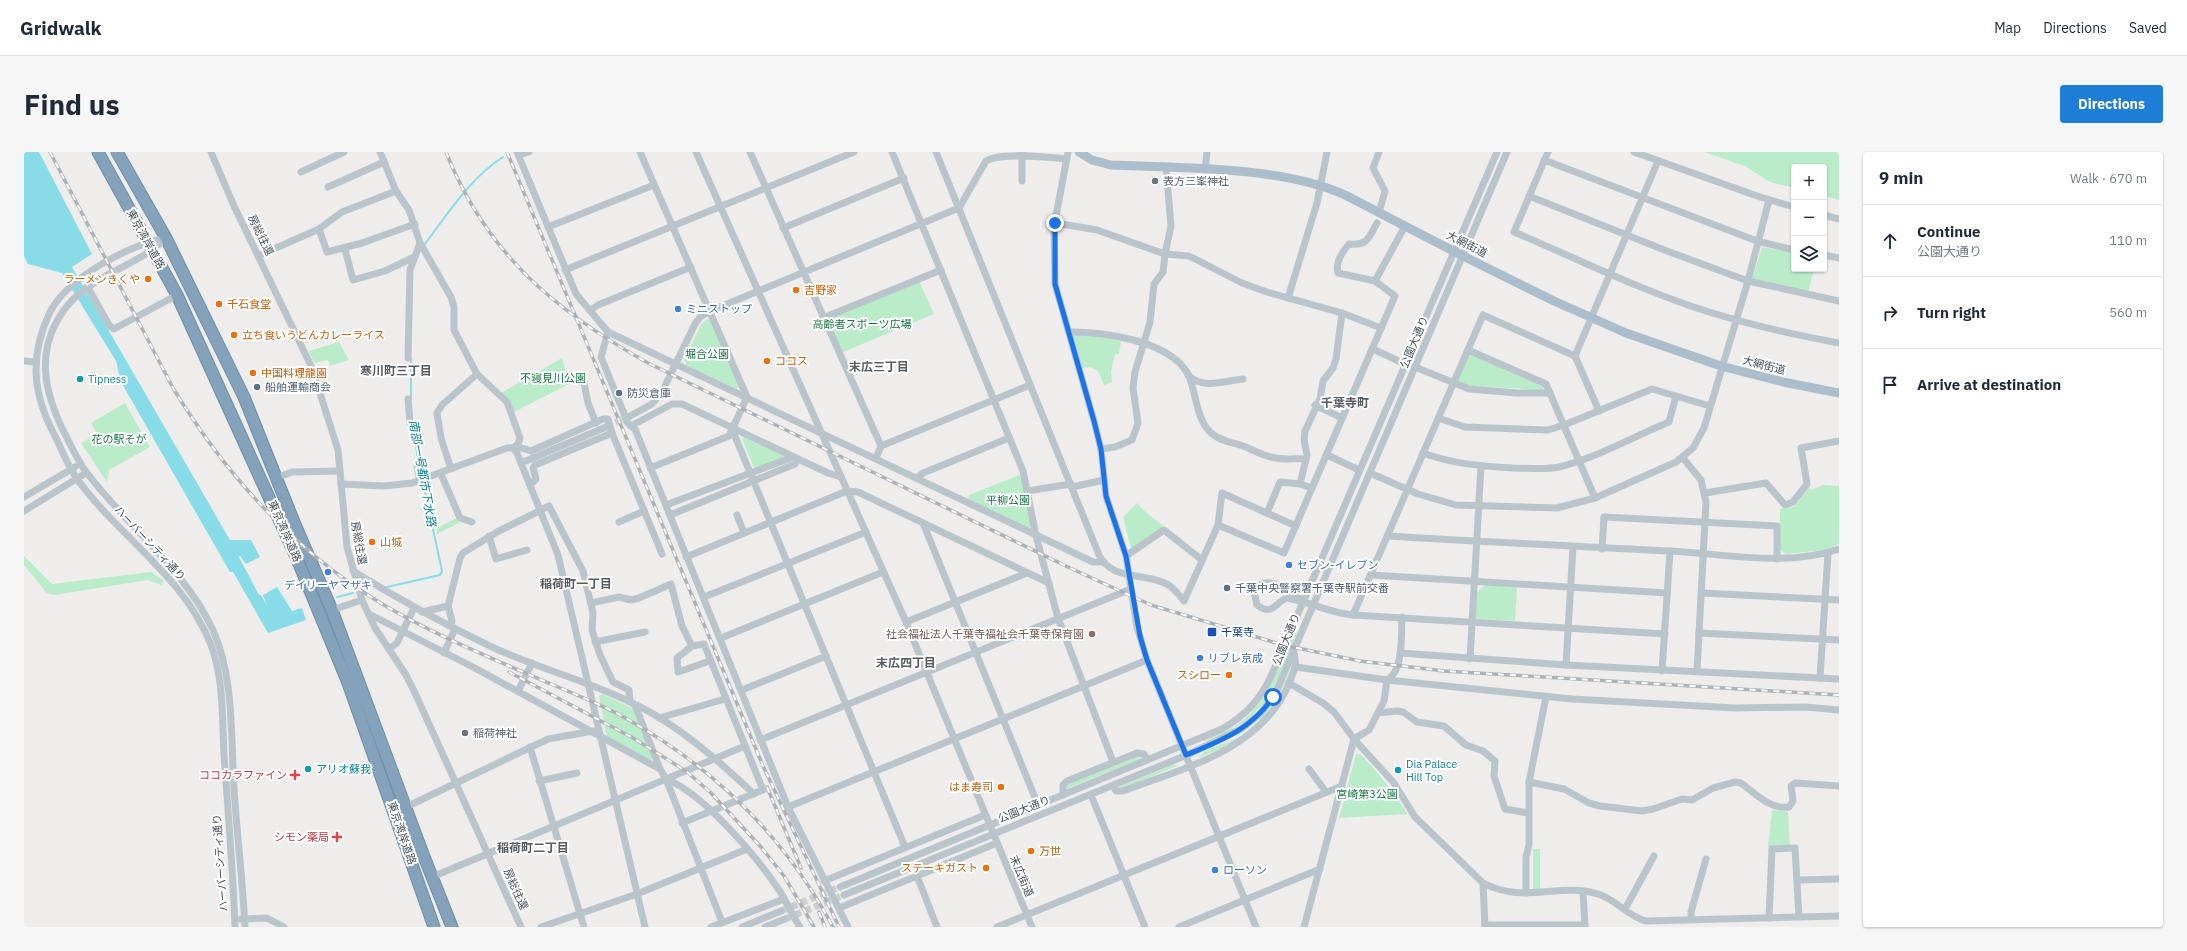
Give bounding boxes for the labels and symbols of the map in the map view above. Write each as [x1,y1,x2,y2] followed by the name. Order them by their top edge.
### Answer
[1163,174,1229,188] place label: 表方三峯神社
[1150,176,1160,186] marker: 表方三峯神社
[124,207,168,271] street label: 東京湾岸道路
[245,212,277,258] street label: 房総往還
[1046,214,1064,232] route end
[1444,228,1490,260] street label: 大網街道
[63,272,140,286] place label: ラーメンきくや
[143,274,153,284] marker: ラーメンきくや
[804,283,837,297] place label: 吉野家
[791,285,801,295] marker: 吉野家
[227,297,271,311] place label: 千石食堂
[214,299,224,309] marker: 千石食堂
[686,302,752,316] place label: ミニストップ
[673,304,683,314] marker: ミニストップ
[1397,314,1431,370] street label: 公園大通り
[813,317,911,331] park label: 高齢者スポーツ広場
[242,328,385,342] place label: 立ち食いうどんカレーライス
[229,330,239,340] marker: 立ち食いうどんカレーライス
[685,347,729,361] park label: 堀合公園
[1741,353,1787,377] street label: 大網街道
[775,354,808,368] place label: ココス
[762,356,772,366] marker: ココス
[849,359,909,374] district label: 末広三丁目
[360,363,432,378] district label: 寒川町三丁目
[261,366,327,380] place label: 中国料理龍園
[248,368,258,378] marker: 中国料理龍園
[520,371,586,385] park label: 不寝見川公園
[88,372,126,386] place label: Tipness
[75,374,85,384] marker: Tipness
[265,380,331,394] place label: 船舶運輸商会
[252,382,262,392] marker: 船舶運輸商会
[627,386,671,400] place label: 防災倉庫
[614,388,624,398] marker: 防災倉庫
[1321,395,1369,410] district label: 千葉寺町
[406,419,440,528] water label: 南部一号都市下水路
[92,432,147,446] park label: 花の駅そが
[986,493,1030,507] park label: 平柳公園
[265,498,305,564] street label: 東京湾岸道路
[111,502,189,584] street label: ハーバーシティ通り
[348,520,370,566] street label: 房総往還
[380,535,402,549] place label: 山城
[367,537,377,547] marker: 山城
[1297,558,1378,572] place label: セブン-イレブン
[1284,560,1294,570] marker: セブン-イレブン
[323,567,333,577] marker: デイリーヤマザキ
[540,576,612,591] district label: 稲荷町一丁目
[284,578,372,592] place label: デイリーヤマザキ
[1235,581,1389,595] place label: 千葉中央警察署千葉寺駅前交番
[1222,583,1232,593] marker: 千葉中央警察署千葉寺駅前交番
[1269,611,1303,667] street label: 公園大通り
[1221,625,1254,639] place label: 千葉寺
[1206,626,1218,638] marker: 千葉寺
[886,627,1084,641] place label: 社会福祉法人千葉寺福祉会千葉寺保育園
[1087,629,1097,639] marker: 社会福祉法人千葉寺福祉会千葉寺保育園
[1208,651,1263,665] place label: リブレ京成
[1195,653,1205,663] marker: リブレ京成
[876,655,936,670] district label: 末広四丁目
[1177,668,1221,682] place label: スシロー
[1224,670,1234,680] marker: スシロー
[1264,688,1282,706] route start
[473,726,517,740] place label: 稲荷神社
[460,728,470,738] marker: 稲荷神社
[1406,757,1457,784] place label: Dia Palace Hill Top
[316,762,371,776] place label: アリオ蘇我
[303,764,313,774] marker: アリオ蘇我
[1393,765,1403,775] marker: Dia Palace Hill Top
[199,768,287,782] place label: ココカラファイン
[290,770,300,780] marker: ココカラファイン
[949,780,993,794] place label: はま寿司
[996,782,1006,792] marker: はま寿司
[1336,787,1398,801] park label: 宮崎第3公園
[996,793,1052,825] street label: 公園大通り
[385,800,419,866] street label: 東京湾岸道路
[210,814,230,912] street label: ハーバーシティ通り
[274,830,329,844] place label: シモン薬局
[332,832,342,842] marker: シモン薬局
[497,840,569,855] district label: 稲荷町二丁目
[1039,844,1061,858] place label: 万世
[1026,846,1036,856] marker: 万世
[1007,853,1037,899] street label: 末広街道
[901,861,978,875] place label: ステーキガスト
[981,863,991,873] marker: ステーキガスト
[1223,863,1267,877] place label: ローソン
[1210,865,1220,875] marker: ローソン
[501,866,531,912] street label: 房総往還

